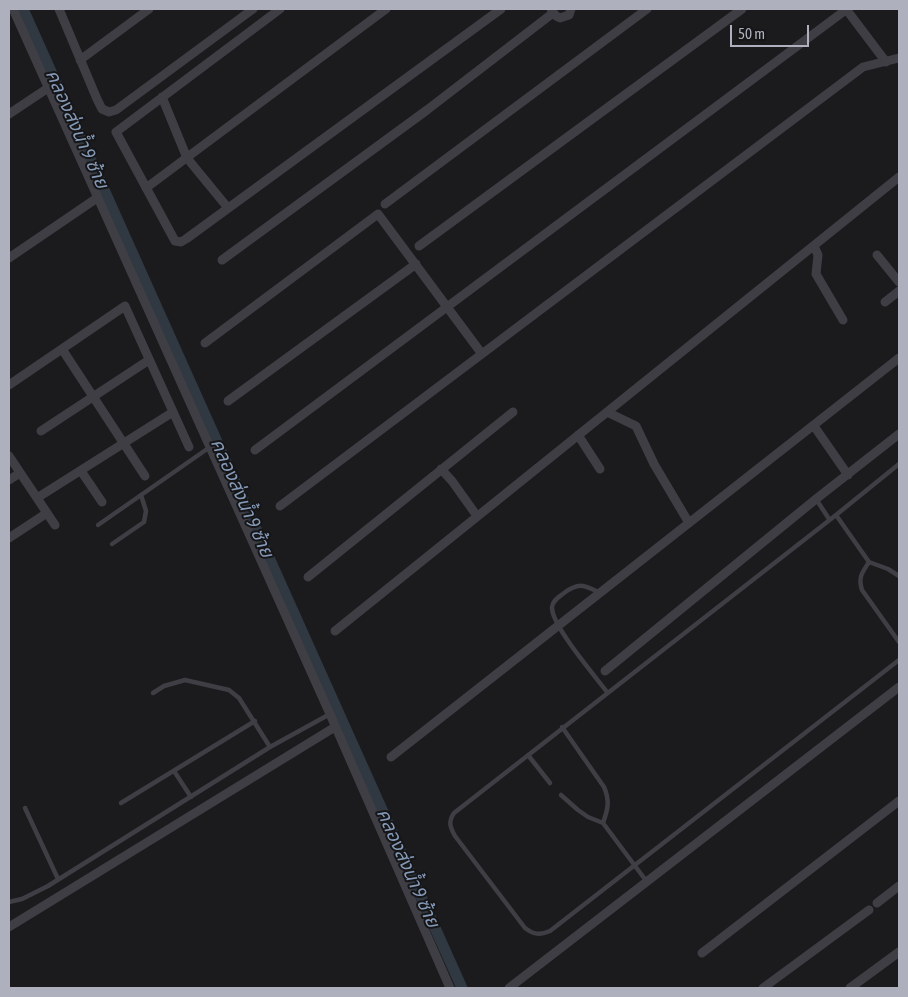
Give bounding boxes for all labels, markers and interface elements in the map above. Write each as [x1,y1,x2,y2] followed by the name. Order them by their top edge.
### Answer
[733,15,812,47] scale bar
[738,25,765,42] text: 50 m
[41,66,113,192] water label: คลองส่งน้ำ 9 ซ้าย
[206,435,278,561] water label: คลองส่งน้ำ 9 ซ้าย
[372,805,444,931] water label: คลองส่งน้ำ 9 ซ้าย

